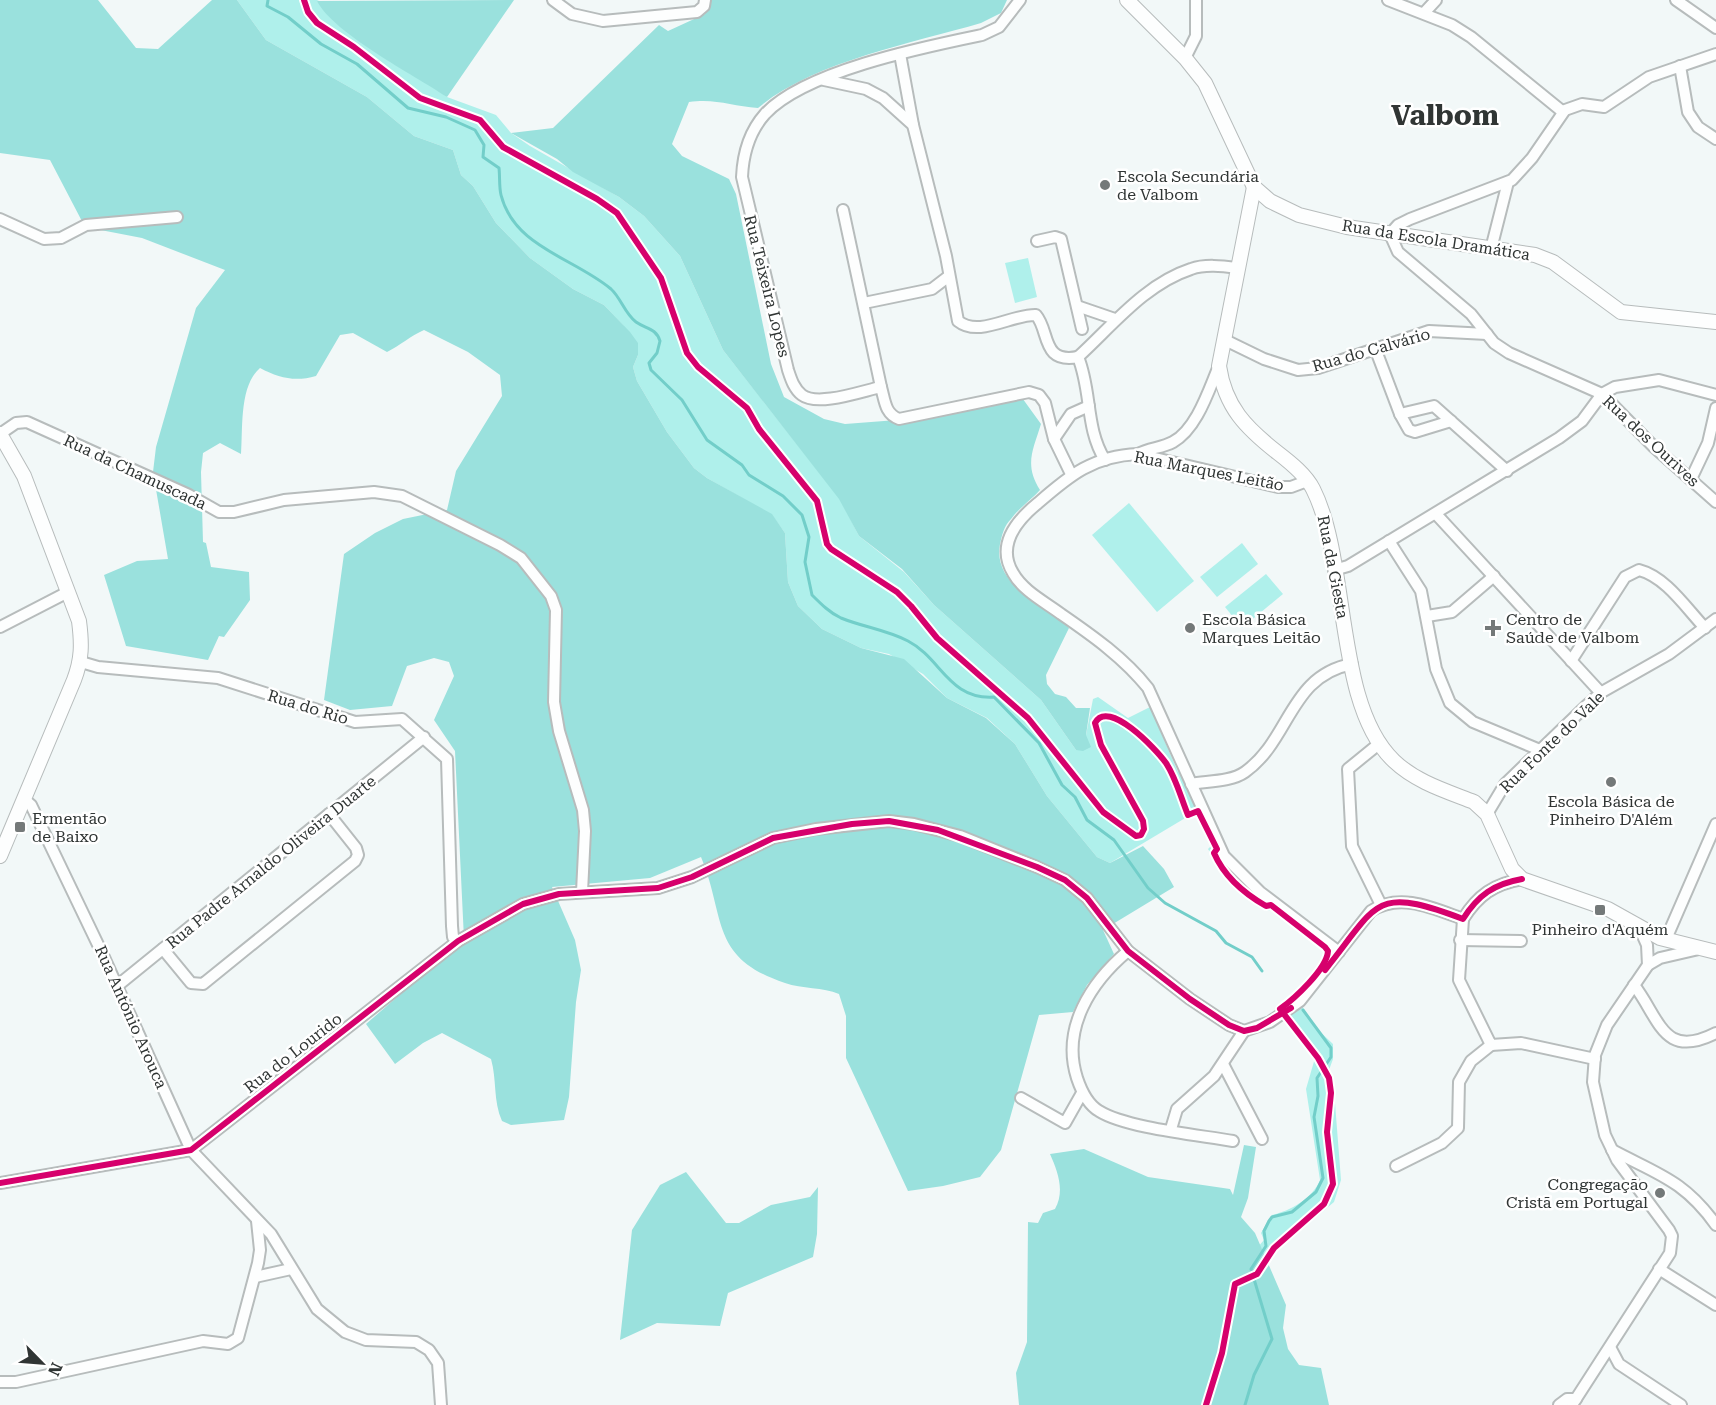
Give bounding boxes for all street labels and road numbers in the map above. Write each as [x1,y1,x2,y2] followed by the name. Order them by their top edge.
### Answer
[740,213,794,359] street label: Rua Teixeira Lopes
[1341,216,1532,264] street label: Rua da Escola Dramática
[1310,324,1432,376] street label: Rua do Calvário
[1599,391,1703,491] street label: Rua dos Ourives
[61,431,210,514] street label: Rua da Chamuscada
[1132,447,1286,495] street label: Rua Marques Leitão
[1314,514,1352,621] street label: Rua da Giesta
[265,686,351,728] street label: Rua do Rio
[1496,687,1608,797] street label: Rua Fonte do Vale
[162,771,380,953] street label: Rua Padre Arnaldo Oliveira Duarte
[91,942,171,1092] street label: Rua António Arouca
[240,1009,346,1097] street label: Rua do Lourido

